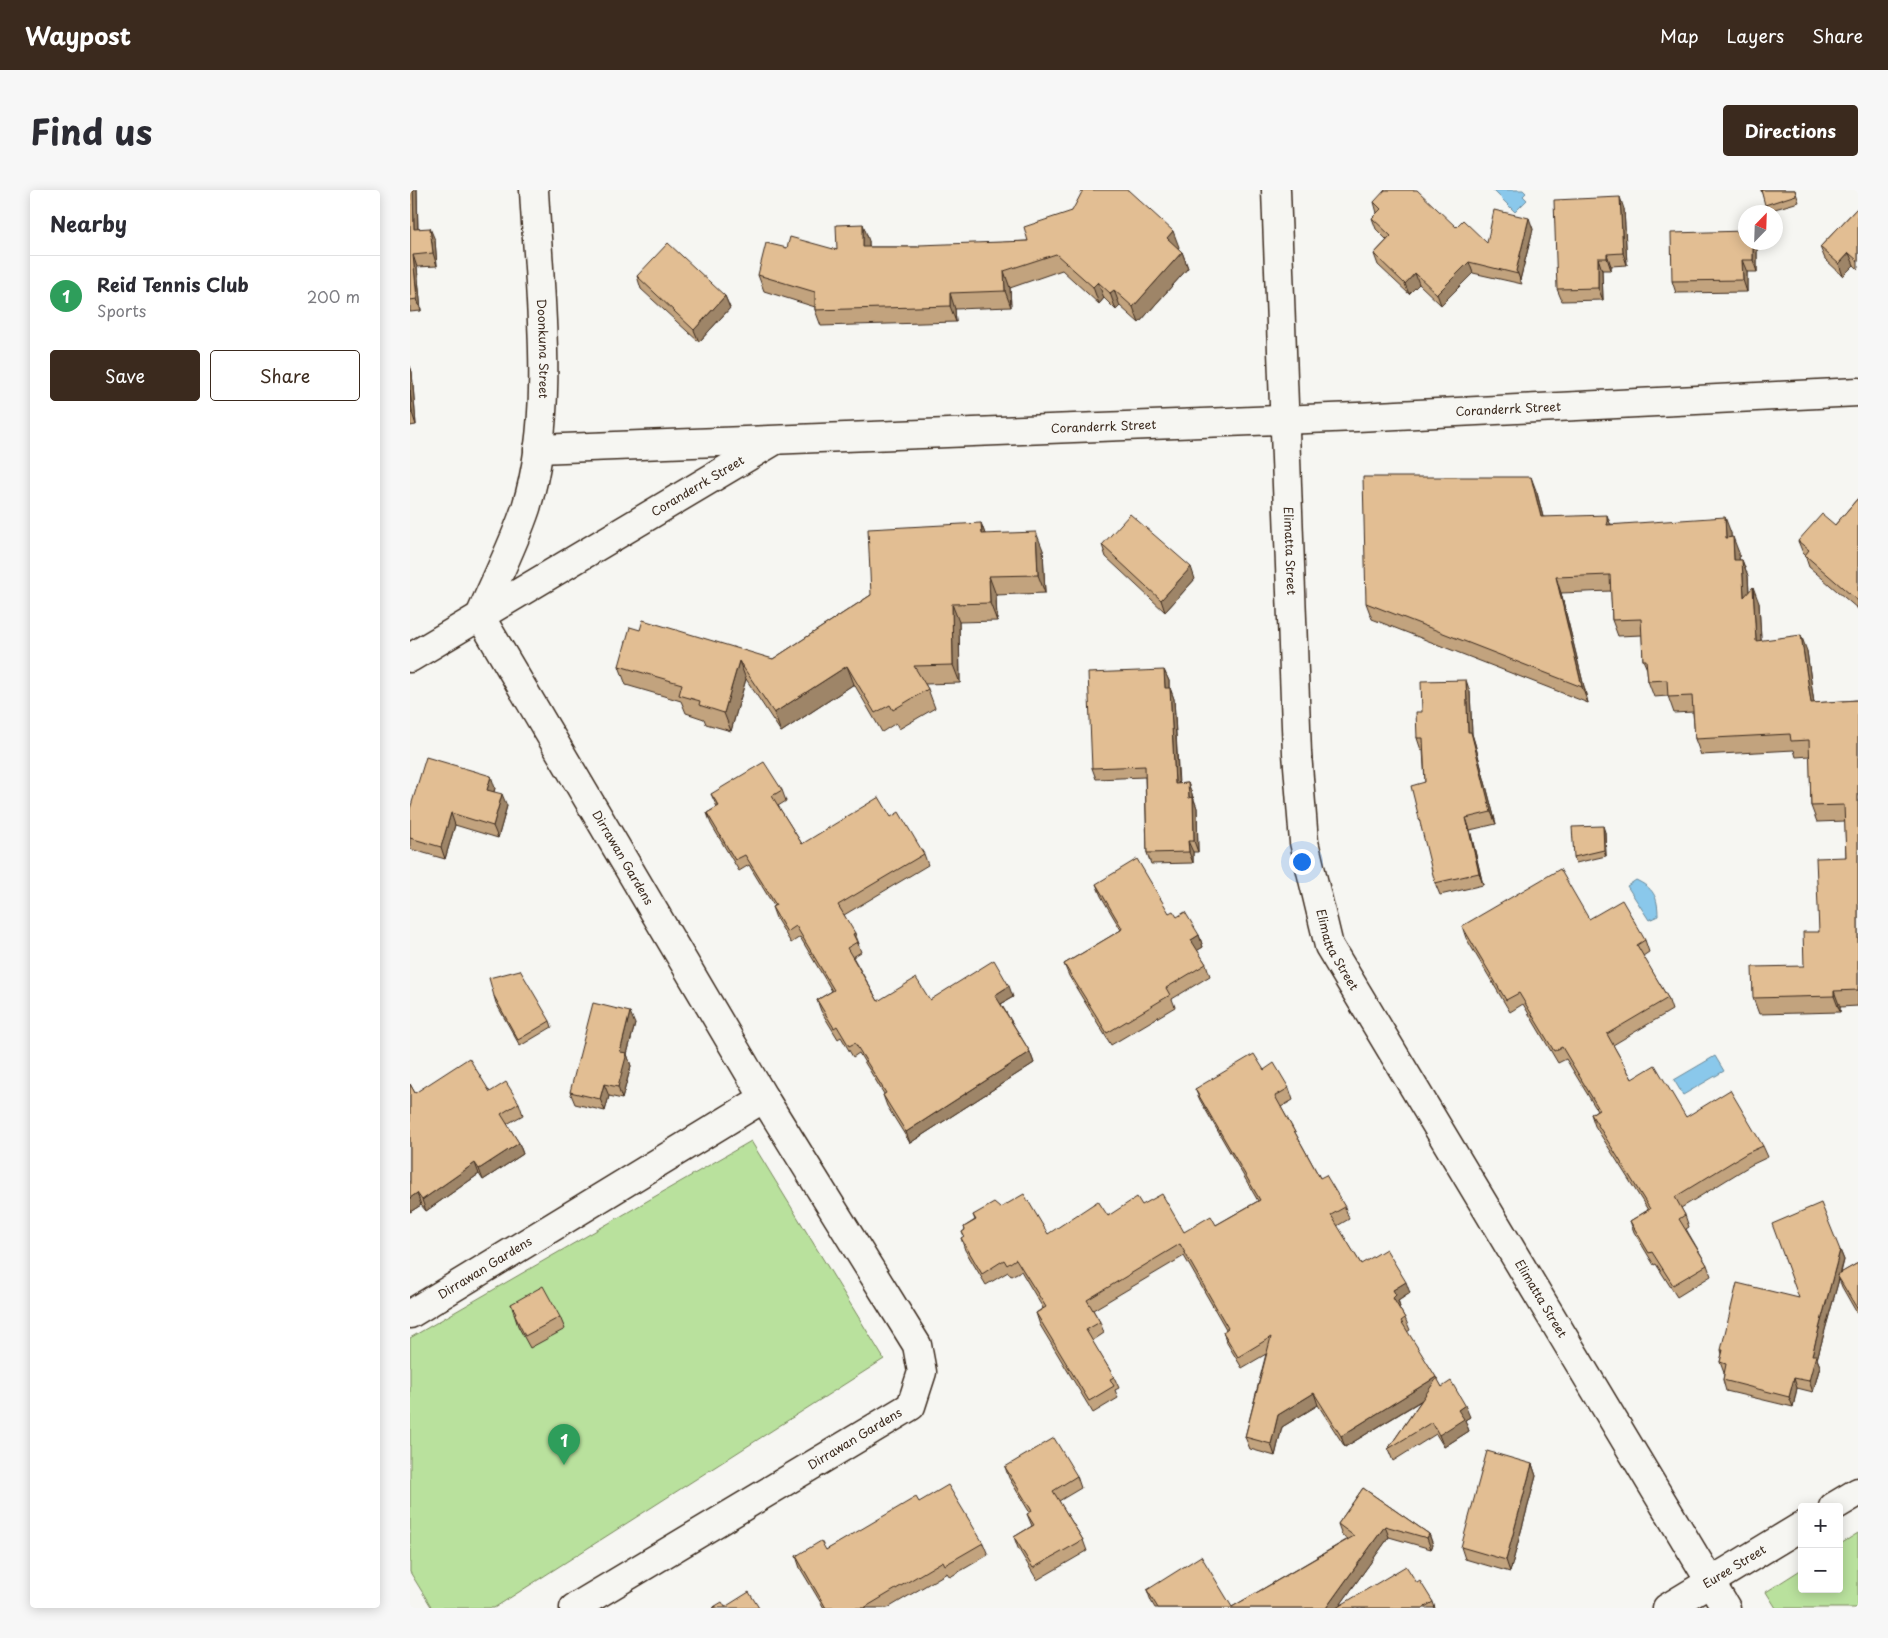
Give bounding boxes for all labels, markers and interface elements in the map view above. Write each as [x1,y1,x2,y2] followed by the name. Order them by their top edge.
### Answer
[25,17,131,53] text: Waypost
[1660,22,1699,49] text: Map
[1727,22,1784,49] text: Layers
[1812,22,1863,49] text: Share
[30,104,152,157] text: Find us
[1723,105,1858,156] button: Directions
[1738,205,1783,250] north arrow
[50,207,127,239] text: Nearby
[97,270,249,298] text: Reid Tennis Club
[62,284,70,308] text: 1
[307,284,360,308] text: 200 m
[97,298,146,322] text: Sports
[533,298,553,399] street label: Doonkuna Street
[50,350,200,401] button: Save
[210,350,360,401] button: Share
[1455,397,1561,420] street label: Coranderrk Street
[1050,415,1157,437] street label: Coranderrk Street
[647,451,747,520] street label: Coranderrk Street
[1280,506,1301,595] street label: Elimatta Street
[588,807,659,909] street label: Dirrawan Gardens
[1289,849,1315,875] your location
[1312,907,1364,994] street label: Elimatta Street
[434,1231,536,1303] street label: Dirrawan Gardens
[1511,1256,1572,1341] street label: Elimatta Street
[804,1403,905,1473] street label: Dirrawan Gardens
[548,1424,580,1465] pin: 1
[1798,1503,1843,1593] map controls
[1798,1503,1843,1548] button: +
[1699,1540,1769,1592] street label: Euree Street
[1798,1548,1843,1593] button: −

